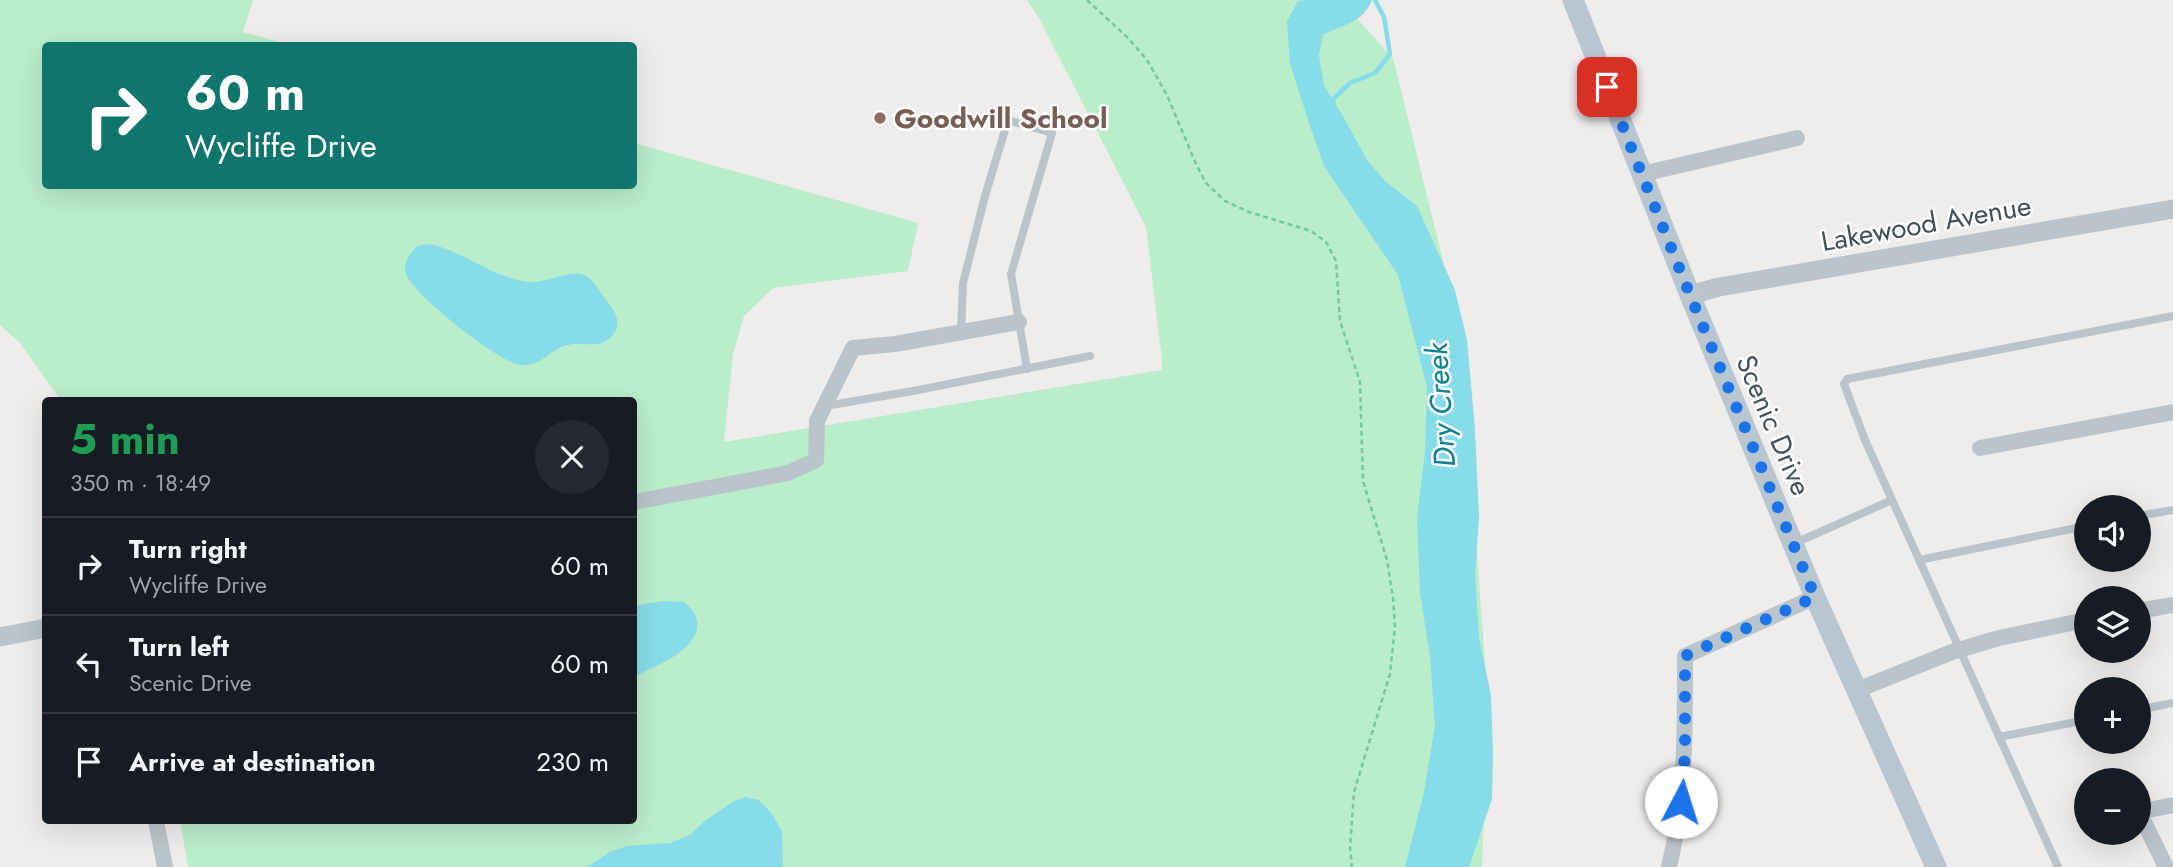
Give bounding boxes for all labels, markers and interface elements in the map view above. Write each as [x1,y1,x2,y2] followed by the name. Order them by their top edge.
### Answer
[1577,57,1637,117] pin
[185,58,305,128] text: 60 m
[1588,68,1626,106] icon: arrive
[70,70,161,161] icon: right
[894,98,1108,139] place label: Goodwill School
[872,110,888,126] marker: Goodwill School
[185,123,377,169] text: Wycliffe Drive
[1818,185,2034,262] street label: Lakewood Avenue
[1415,340,1466,469] water label: Dry Creek
[1726,349,1822,502] street label: Scenic Drive
[70,409,180,470] text: 5 min
[535,420,609,494] button: close
[70,466,211,500] text: 350 m · 18:49
[2074,495,2151,845] map controls
[2074,495,2151,572] button: sound
[129,530,247,568] text: Turn right
[70,547,108,585] icon: right
[550,547,609,585] text: 60 m
[129,568,267,602] text: Wycliffe Drive
[2074,586,2151,663] button: layers
[129,628,229,666] text: Turn left
[70,645,108,683] icon: left
[550,645,609,683] text: 60 m
[129,666,252,700] text: Scenic Drive
[2074,677,2151,754] button: +
[70,743,108,781] icon: arrive
[129,743,376,781] text: Arrive at destination
[536,743,609,781] text: 230 m
[1644,765,1718,839] position arrow
[2074,768,2151,845] button: −

